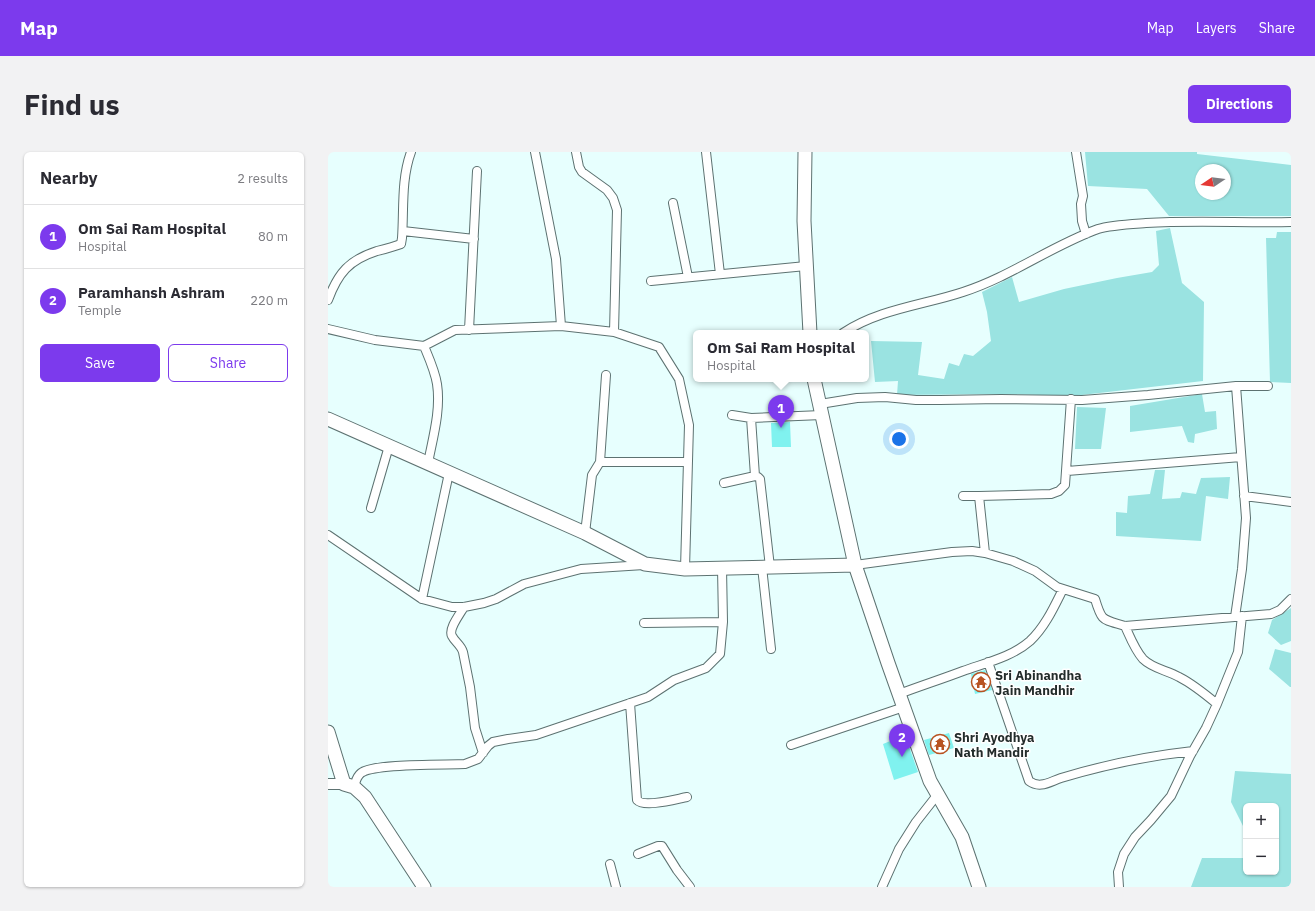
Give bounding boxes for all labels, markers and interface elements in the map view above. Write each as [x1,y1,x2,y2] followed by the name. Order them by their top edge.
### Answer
[20,16,58,40] text: Map
[1147,19,1174,37] text: Map
[1196,19,1237,37] text: Layers
[1259,19,1295,37] text: Share
[1188,85,1291,123] button: Directions
[24,86,120,123] text: Find us
[1195,164,1231,200] north arrow
[40,167,98,189] text: Nearby
[237,170,288,187] text: 2 results
[78,219,226,238] text: Om Sai Ram Hospital
[49,228,57,245] text: 1
[258,228,288,245] text: 80 m
[78,238,127,255] text: Hospital
[78,283,225,302] text: Paramhansh Ashram
[49,292,57,309] text: 2
[250,292,288,309] text: 220 m
[78,302,121,319] text: Temple
[693,330,869,382] popup
[707,338,855,357] text: Om Sai Ram Hospital
[40,344,160,382] button: Save
[168,344,288,382] button: Share
[707,357,756,374] text: Hospital
[768,395,794,428] pin: 1
[889,429,909,449] your location
[995,667,1082,699] place label: Sri Abinandha Jain Mandhir
[970,671,992,693] temple icon: Sri Abinandha Jain Mandhir
[889,724,915,757] pin: 2
[954,729,1034,761] place label: Shri Ayodhya Nath Mandir
[929,733,951,755] temple icon: Shri Ayodhya Nath Mandir
[1243,803,1279,875] map controls
[1243,803,1279,839] button: +
[1243,839,1279,875] button: −

